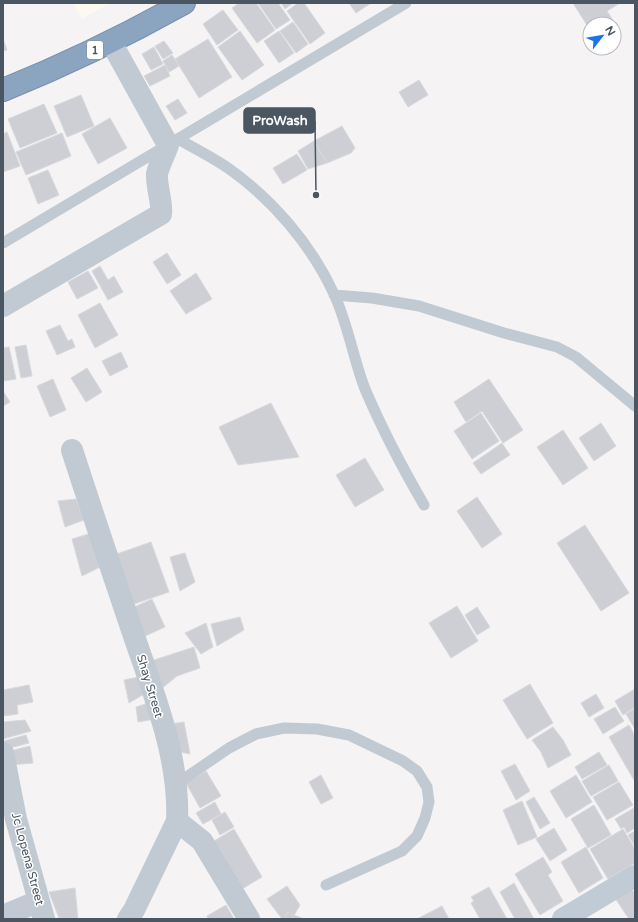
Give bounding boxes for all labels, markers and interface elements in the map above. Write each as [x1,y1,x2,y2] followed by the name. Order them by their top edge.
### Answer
[582,16,622,56] north arrow
[602,24,618,38] text: N
[87,41,103,59] road number: 1
[244,108,315,133] callout: ProWash
[252,113,308,129] text: ProWash
[134,653,166,720] street label: Shay Street
[9,811,47,907] street label: Jc Lopena Street

